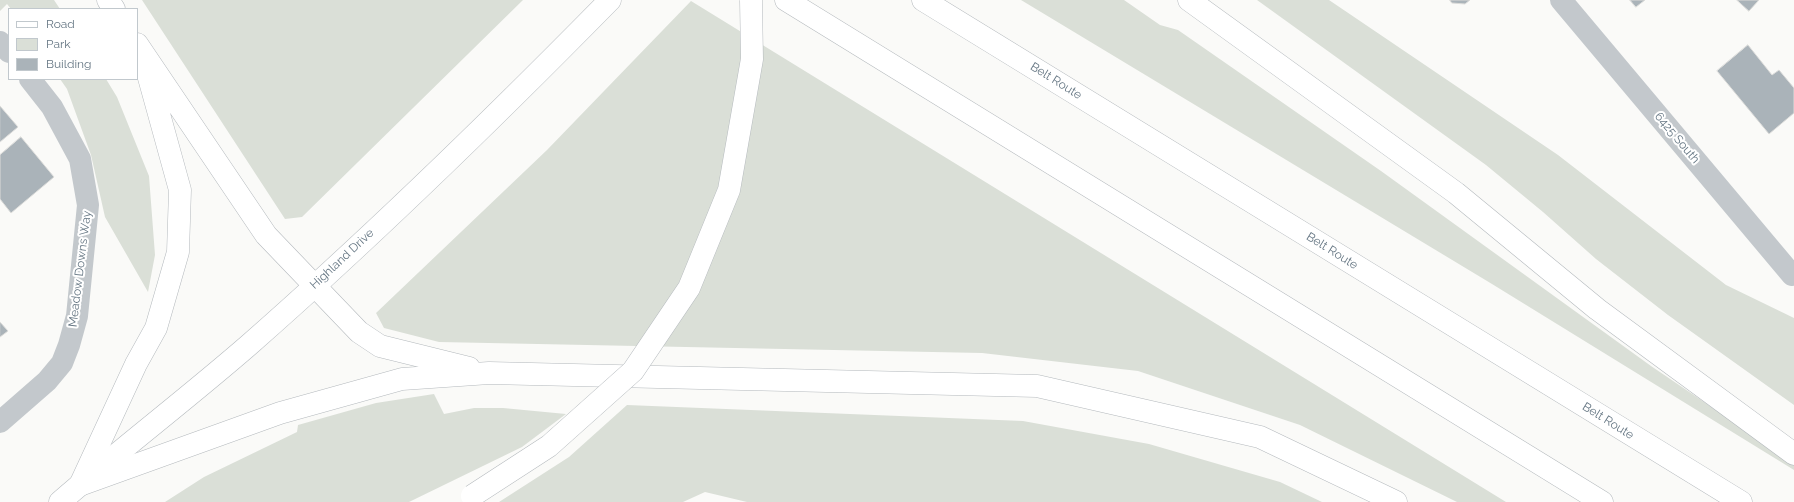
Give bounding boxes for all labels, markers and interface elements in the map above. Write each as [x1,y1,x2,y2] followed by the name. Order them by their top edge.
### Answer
[8,8,138,80] legend
[46,17,75,31] text: Road
[46,37,71,51] text: Park
[46,57,92,71] text: Building
[1027,59,1085,103] street label: Belt Route
[1651,110,1703,166] street label: 6425 South
[66,210,94,328] street label: Meadow Downs Way
[307,226,377,292] street label: Highland Drive
[1303,229,1361,273] street label: Belt Route
[1579,399,1637,443] street label: Belt Route

